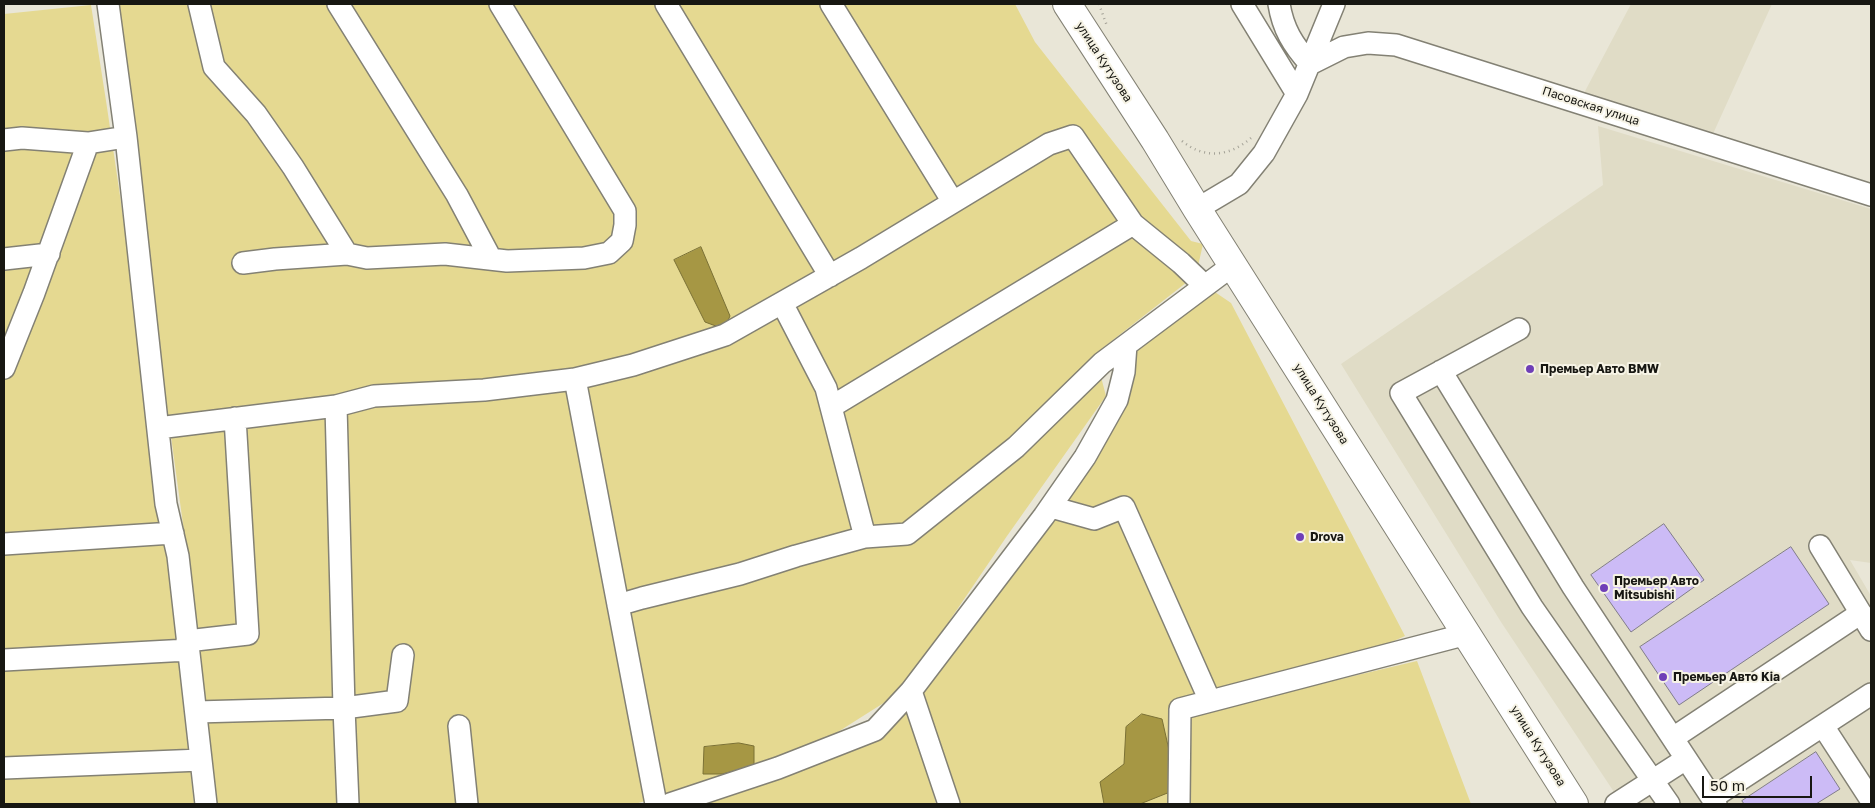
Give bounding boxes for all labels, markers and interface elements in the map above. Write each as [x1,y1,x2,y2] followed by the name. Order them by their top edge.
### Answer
[1073,19,1135,105] street label: улица Кутузова
[1541,83,1641,129] street label: Пасовская улица
[1290,361,1352,447] street label: улица Кутузова
[1540,362,1659,376] place label: Премьер Авто BMW
[1524,363,1536,375] marker: Премьер Авто BMW
[1310,530,1344,544] place label: Drova
[1294,531,1306,543] marker: Drova
[1614,574,1699,602] place label: Премьер Авто Mitsubishi
[1598,582,1610,594] marker: Премьер Авто Mitsubishi
[1673,670,1780,684] place label: Премьер Авто Kia
[1657,671,1669,683] marker: Премьер Авто Kia
[1507,703,1569,789] street label: улица Кутузова
[1705,766,1815,798] scale bar
[1710,776,1745,794] text: 50 m

